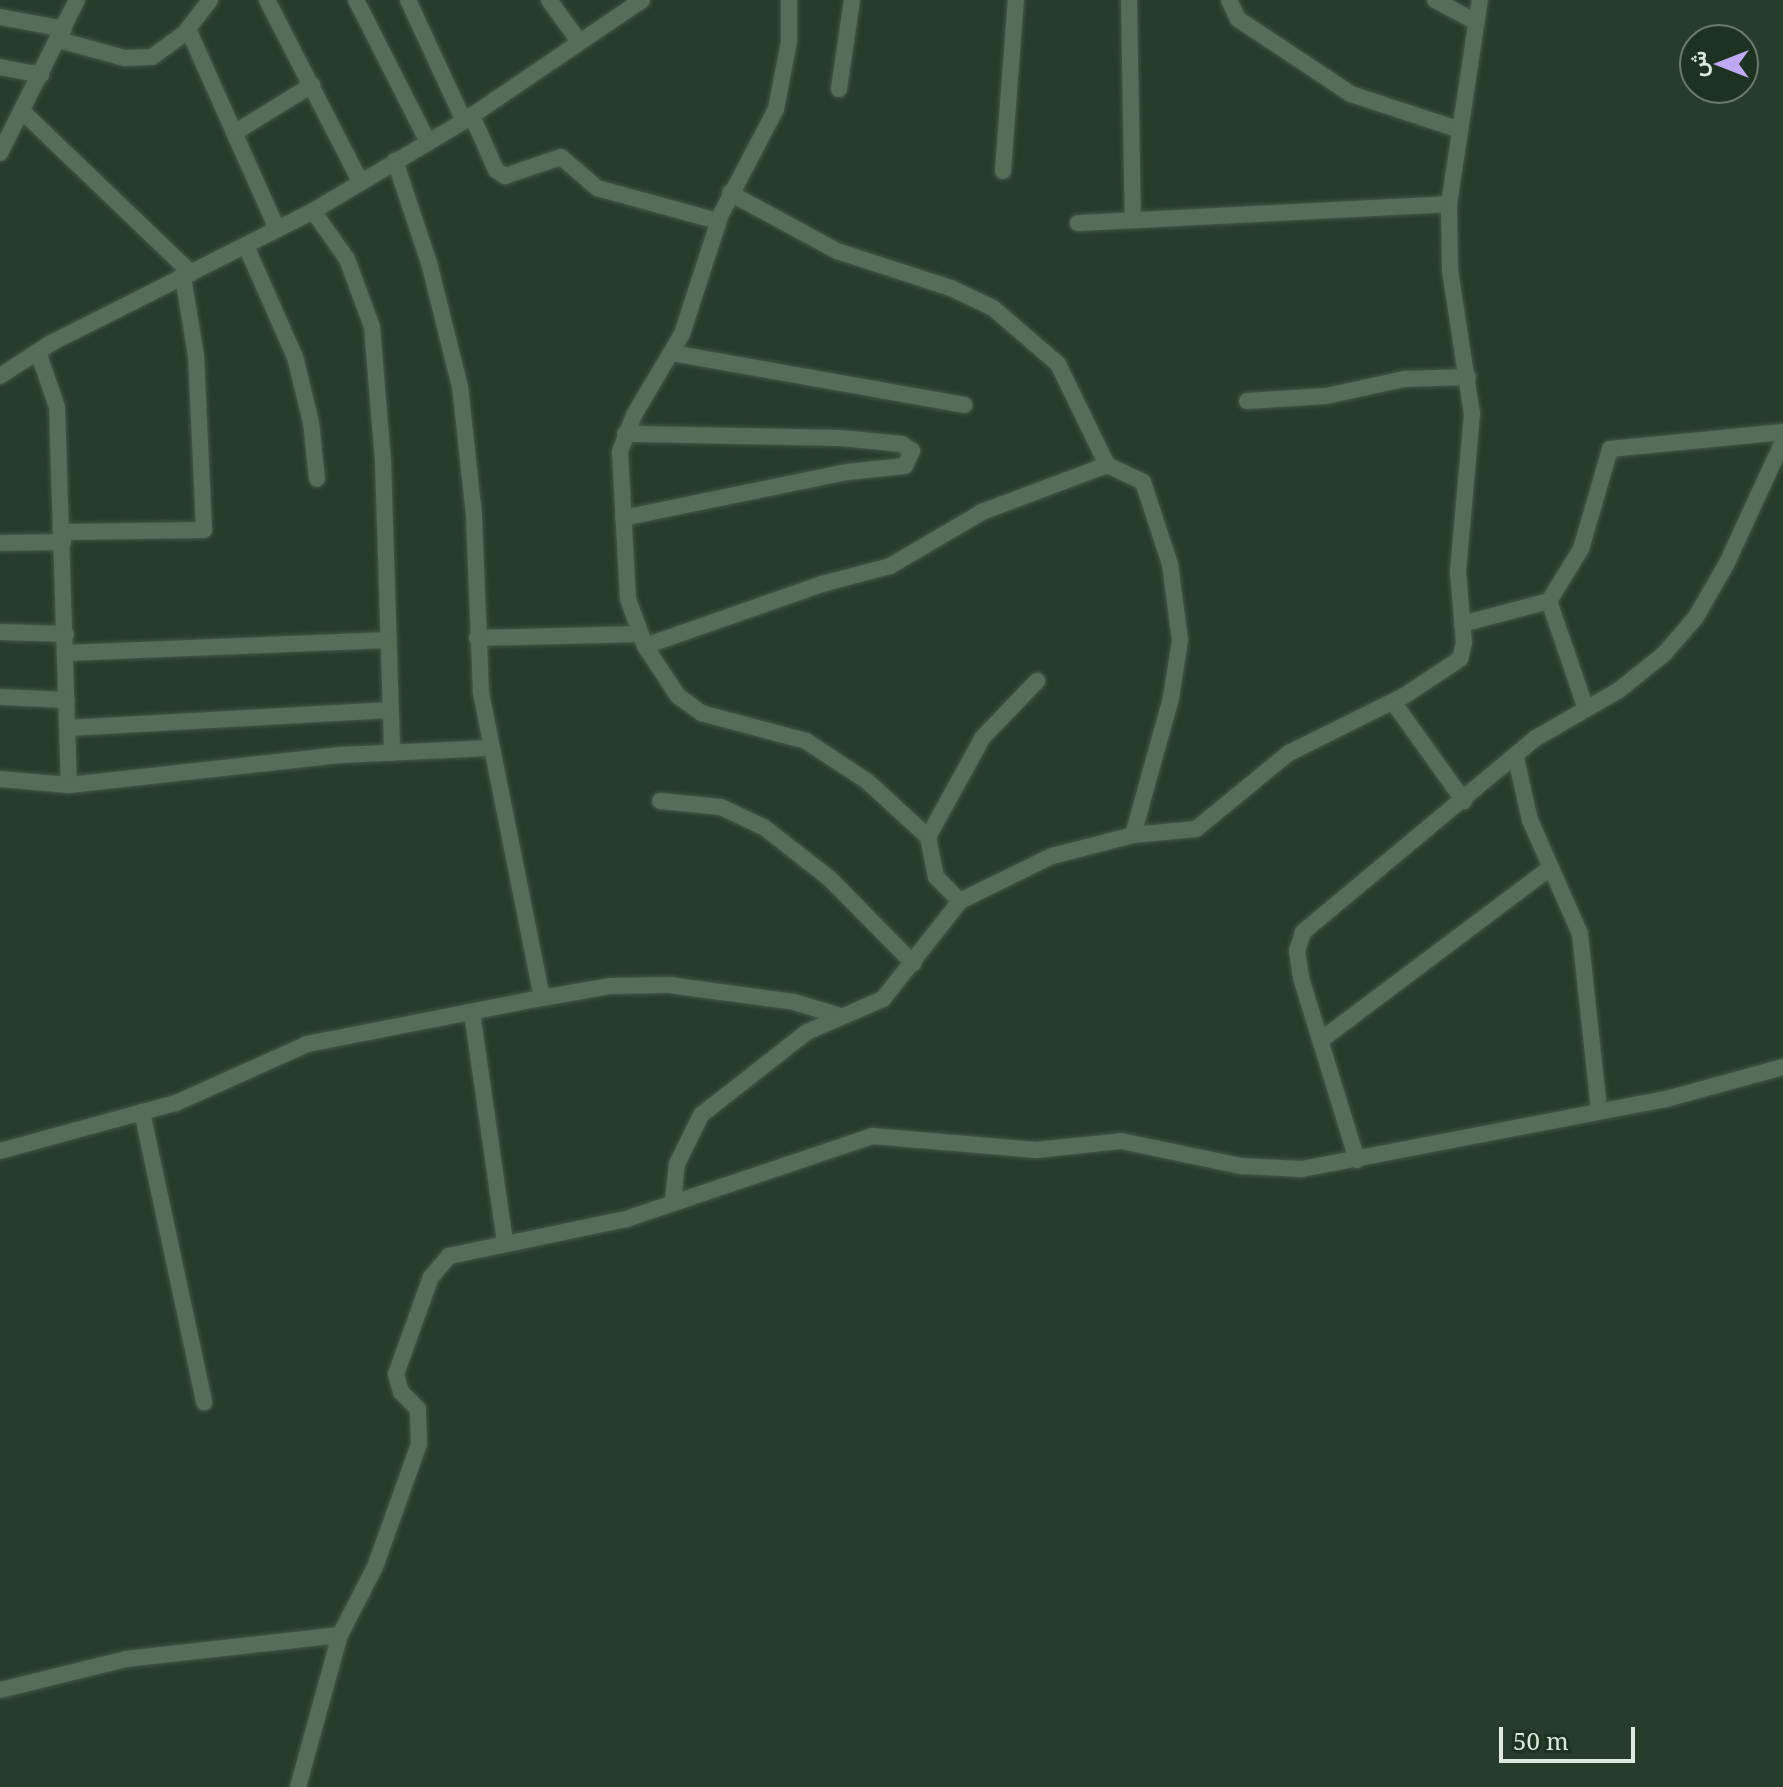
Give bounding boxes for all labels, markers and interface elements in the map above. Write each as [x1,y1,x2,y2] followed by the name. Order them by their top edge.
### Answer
[1679,24,1759,104] north arrow
[1682,51,1712,77] text: ش
[1503,1711,1639,1761] scale bar
[1513,1724,1569,1757] text: 50 m

